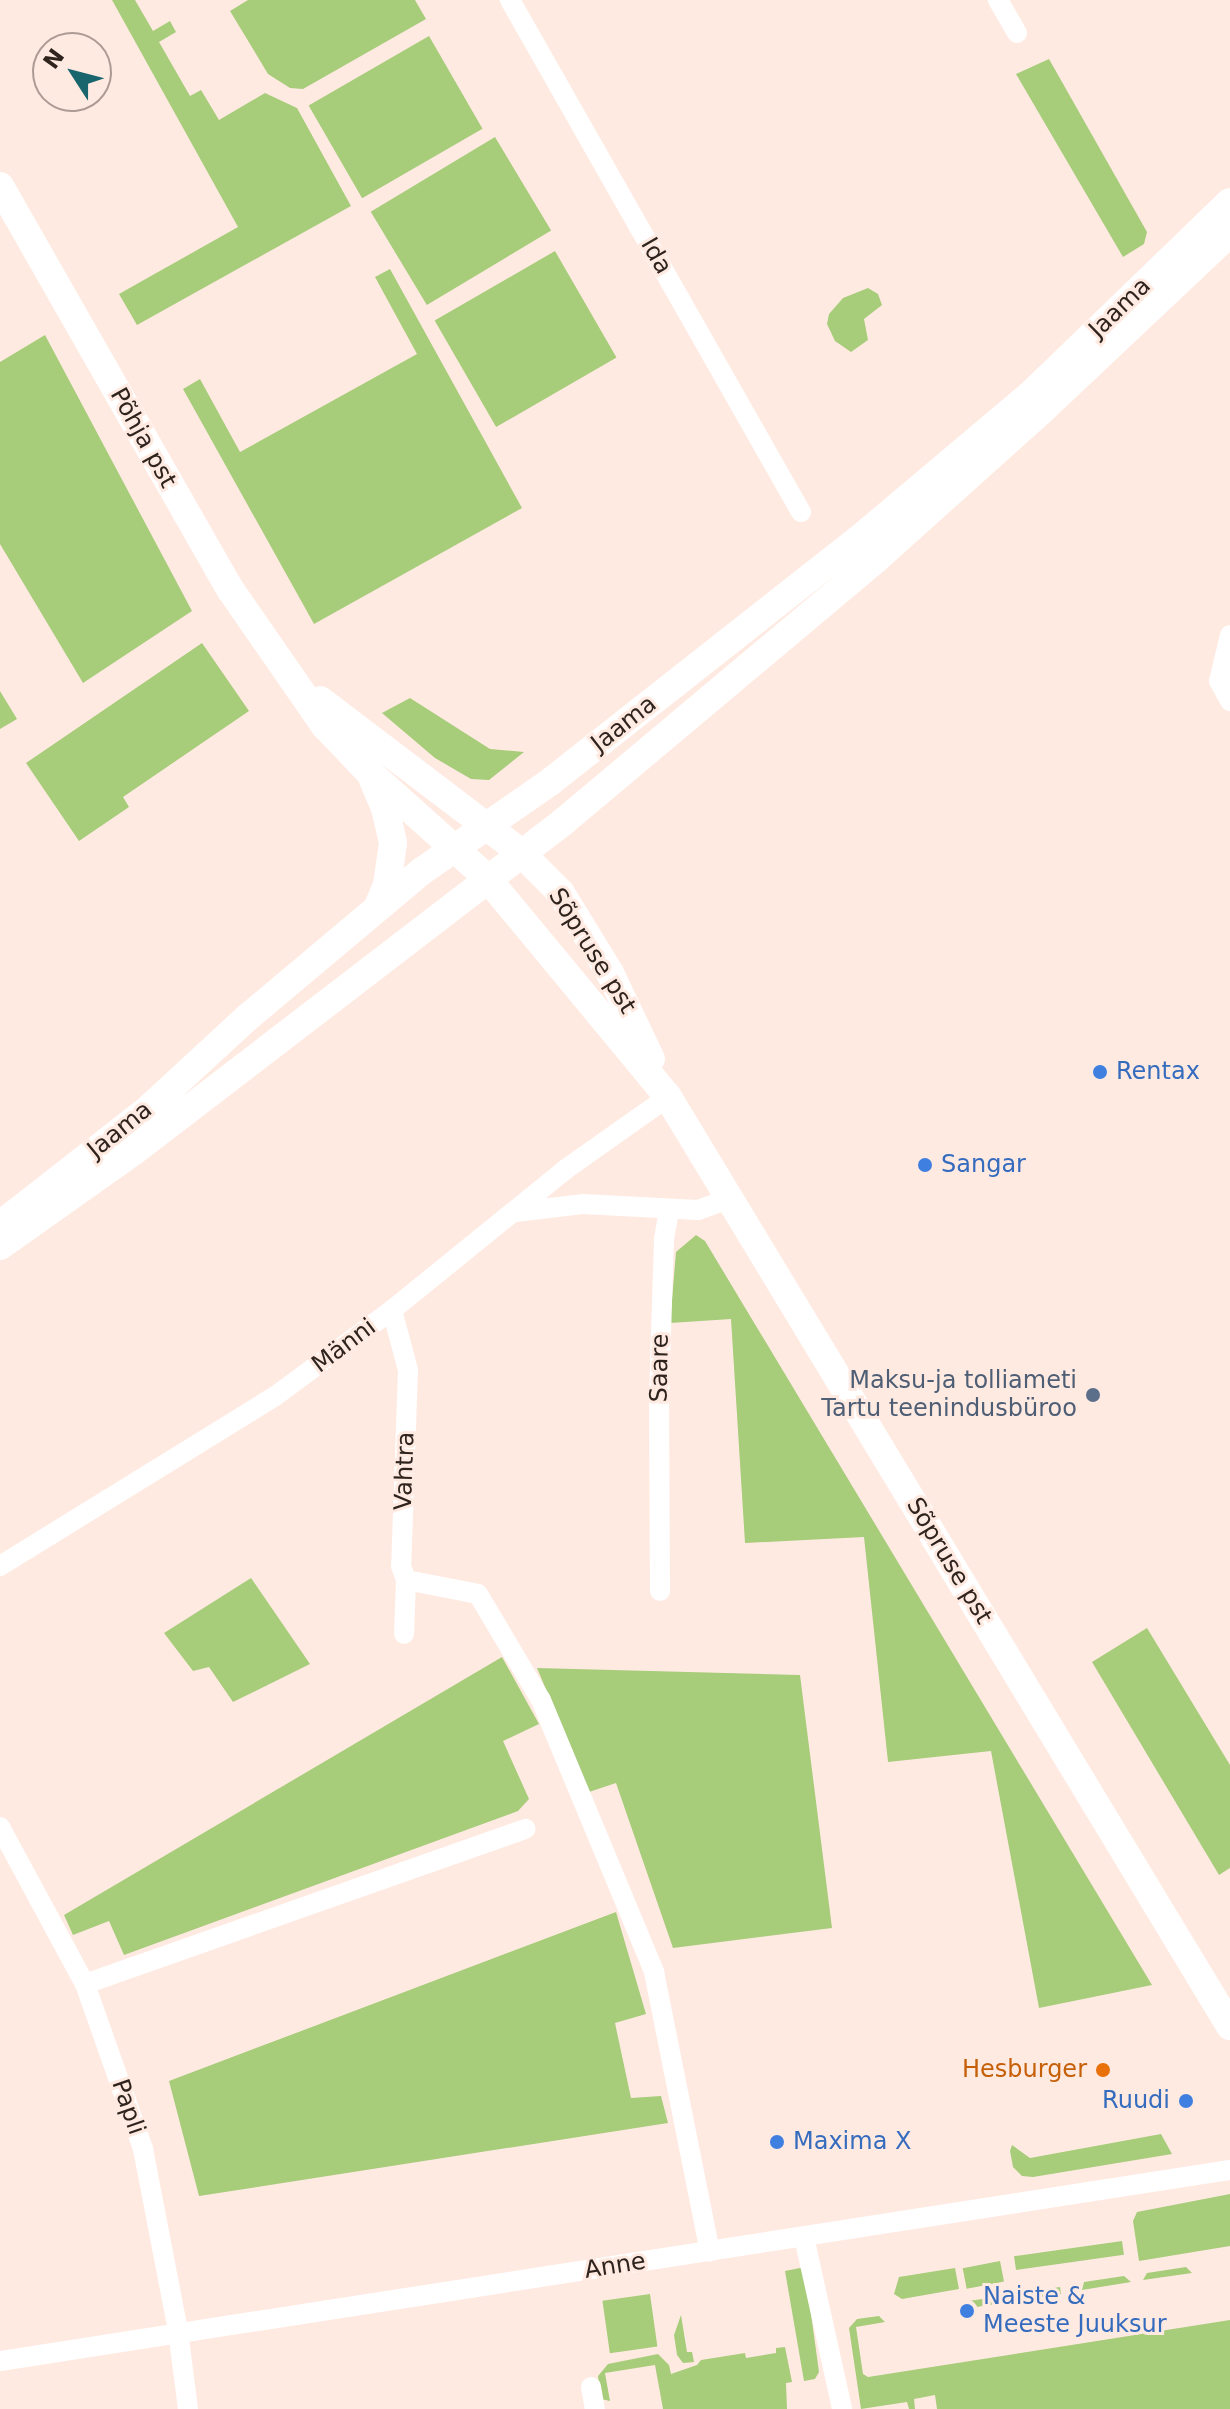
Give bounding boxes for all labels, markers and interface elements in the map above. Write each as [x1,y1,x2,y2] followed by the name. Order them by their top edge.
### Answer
[32,32,112,112] north arrow
[38,44,69,74] text: N
[634,233,678,279] street label: Ida
[1083,272,1157,344] street label: Jaama
[104,383,182,493] street label: Põhja pst
[586,690,662,758] street label: Jaama
[542,883,642,1019] street label: Sõpruse pst
[1116,1058,1200,1086] place label: Rentax
[1091,1063,1109,1081] marker: Rentax
[82,1095,158,1165] street label: Jaama
[941,1151,1026,1179] place label: Sangar
[916,1156,934,1174] marker: Sangar
[306,1313,382,1379] street label: Männi
[645,1333,675,1403] street label: Saare
[821,1367,1077,1423] place label: Maksu-ja tolliameti Tartu teenindusbüroo
[1084,1386,1102,1404] marker: Maksu-ja tolliameti Tartu teenindusbüroo
[389,1431,421,1511] street label: Vahtra
[900,1493,998,1629] street label: Sõpruse pst
[962,2056,1087,2084] place label: Hesburger
[1094,2061,1112,2079] marker: Hesburger
[105,2076,151,2138] street label: Papli
[1102,2087,1170,2115] place label: Ruudi
[1177,2092,1195,2110] marker: Ruudi
[793,2128,911,2156] place label: Maxima X
[768,2133,786,2151] marker: Maxima X
[582,2247,648,2285] street label: Anne
[983,2283,1167,2339] place label: Naiste & Meeste Juuksur
[958,2302,976,2320] marker: Naiste & Meeste Juuksur

